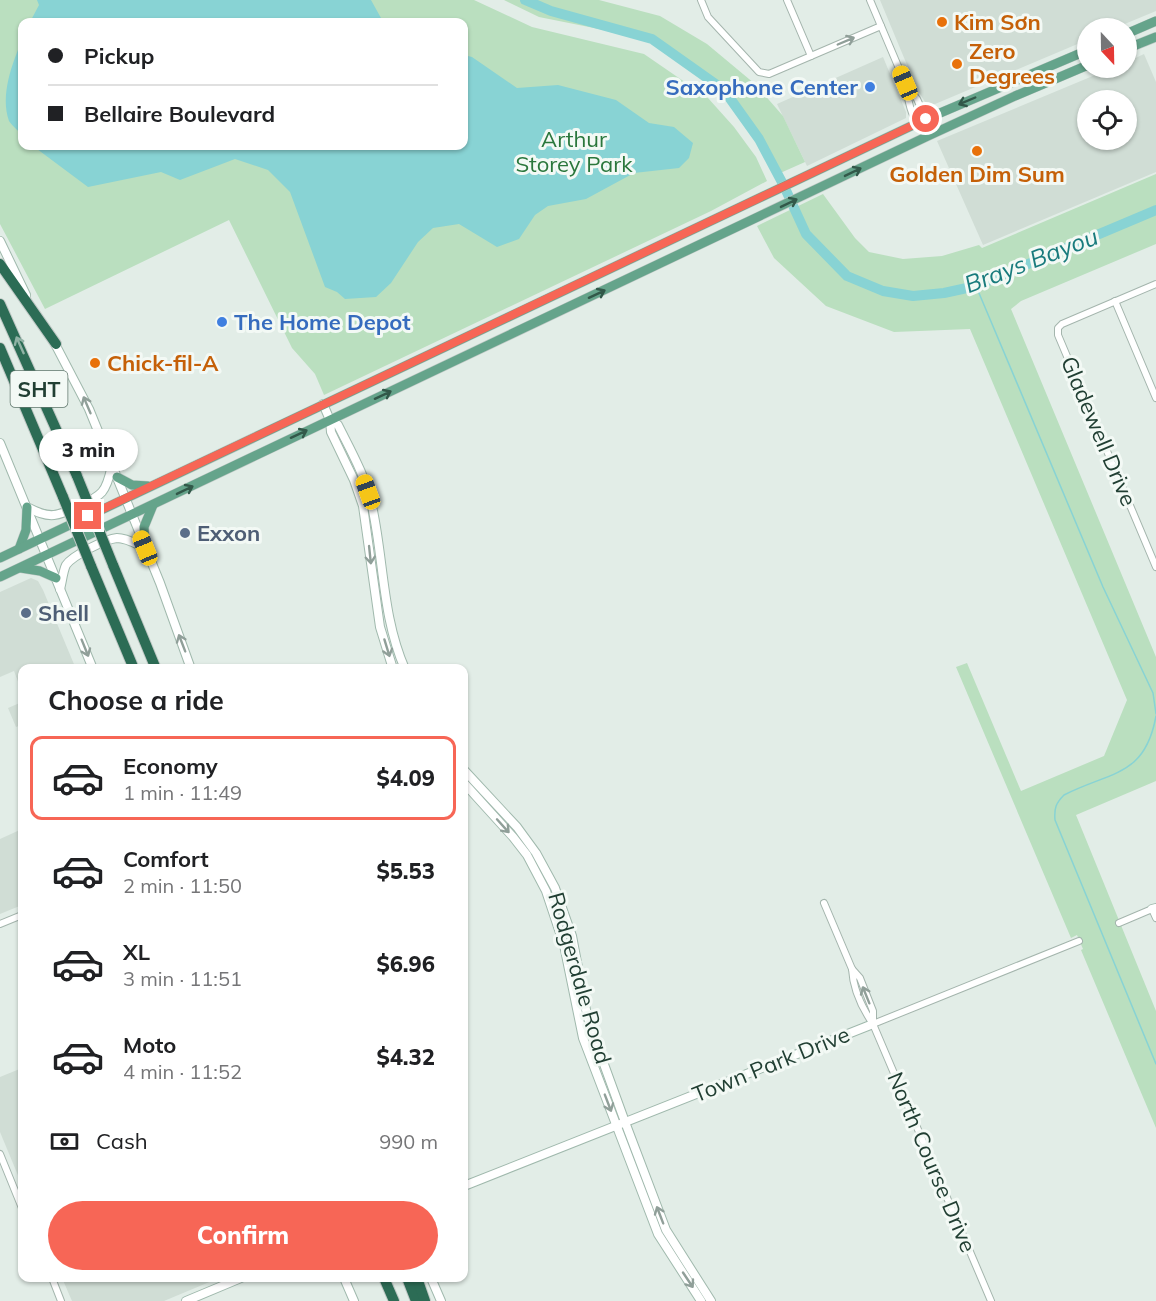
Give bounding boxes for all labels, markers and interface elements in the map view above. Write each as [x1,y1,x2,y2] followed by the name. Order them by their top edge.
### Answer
[954,8,1041,36] place label: Kim Sơn
[935,15,949,29] marker: Kim Sơn
[1077,18,1137,78] north arrow
[1077,18,1137,150] map controls
[836,35,855,46] one-way arrow
[969,37,1055,90] place label: Zero Degrees
[84,42,154,70] text: Pickup
[950,57,964,71] marker: Zero Degrees
[890,63,920,103] car
[666,73,858,101] place label: Saxophone Center
[863,80,877,94] marker: Saxophone Center
[1077,90,1137,150] button: locate
[958,96,977,107] one-way arrow
[84,100,275,128] text: Bellaire Boulevard
[912,105,939,132] route start
[515,125,633,178] park label: Arthur Storey Park
[970,144,984,158] marker: Golden Dim Sum
[889,160,1065,188] place label: Golden Dim Sum
[843,166,861,178] one-way arrow
[780,196,798,208] one-way arrow
[960,221,1102,299] water label: Brays Bayou
[588,287,606,299] one-way arrow
[234,308,411,336] place label: The Home Depot
[215,315,229,329] marker: The Home Depot
[13,337,25,355] one-way arrow
[107,349,219,377] place label: Chick-fil-A
[1055,352,1143,510] street label: Gladewell Drive
[88,356,102,370] marker: Chick-fil-A
[10,371,68,407] road number: SHT
[374,388,392,400] one-way arrow
[81,397,92,415] one-way arrow
[290,428,308,440] one-way arrow
[38,429,138,471] callout: 3 min
[62,437,115,462] text: 3 min
[353,472,383,512] car
[175,483,193,495] one-way arrow
[74,502,101,529] route end
[197,519,260,547] place label: Exxon
[178,526,192,540] marker: Exxon
[130,528,160,568] car
[364,545,375,565] one-way arrow
[38,599,89,627] place label: Shell
[19,606,33,620] marker: Shell
[176,634,187,653] one-way arrow
[382,638,393,657] one-way arrow
[80,639,91,657] one-way arrow
[48,683,224,717] text: Choose a ride
[51,751,105,805] icon: car
[123,752,218,780] text: Economy
[376,764,435,792] text: $4.09
[123,780,242,805] text: 1 min · 11:49
[496,818,510,833] one-way arrow
[51,844,105,898] icon: car
[123,845,209,873] text: Comfort
[376,857,435,885] text: $5.53
[123,873,242,898] text: 2 min · 11:50
[542,889,618,1067] street label: Rodgerdale Road
[51,937,105,991] icon: car
[123,938,150,966] text: XL
[376,950,435,978] text: $6.96
[123,966,242,991] text: 3 min · 11:51
[860,986,871,1004] one-way arrow
[688,1020,854,1108] street label: Town Park Drive
[51,1030,105,1084] icon: car
[123,1031,176,1059] text: Moto
[376,1043,435,1071] text: $4.32
[123,1059,242,1084] text: 4 min · 11:52
[881,1068,983,1256] street label: North Course Drive
[603,1093,614,1112] one-way arrow
[48,1125,81,1158] icon: cash
[96,1127,148,1155] text: Cash
[379,1129,438,1154] text: 990 m
[48,1201,438,1270] button: Confirm
[654,1206,665,1225] one-way arrow
[682,1271,694,1288] one-way arrow

